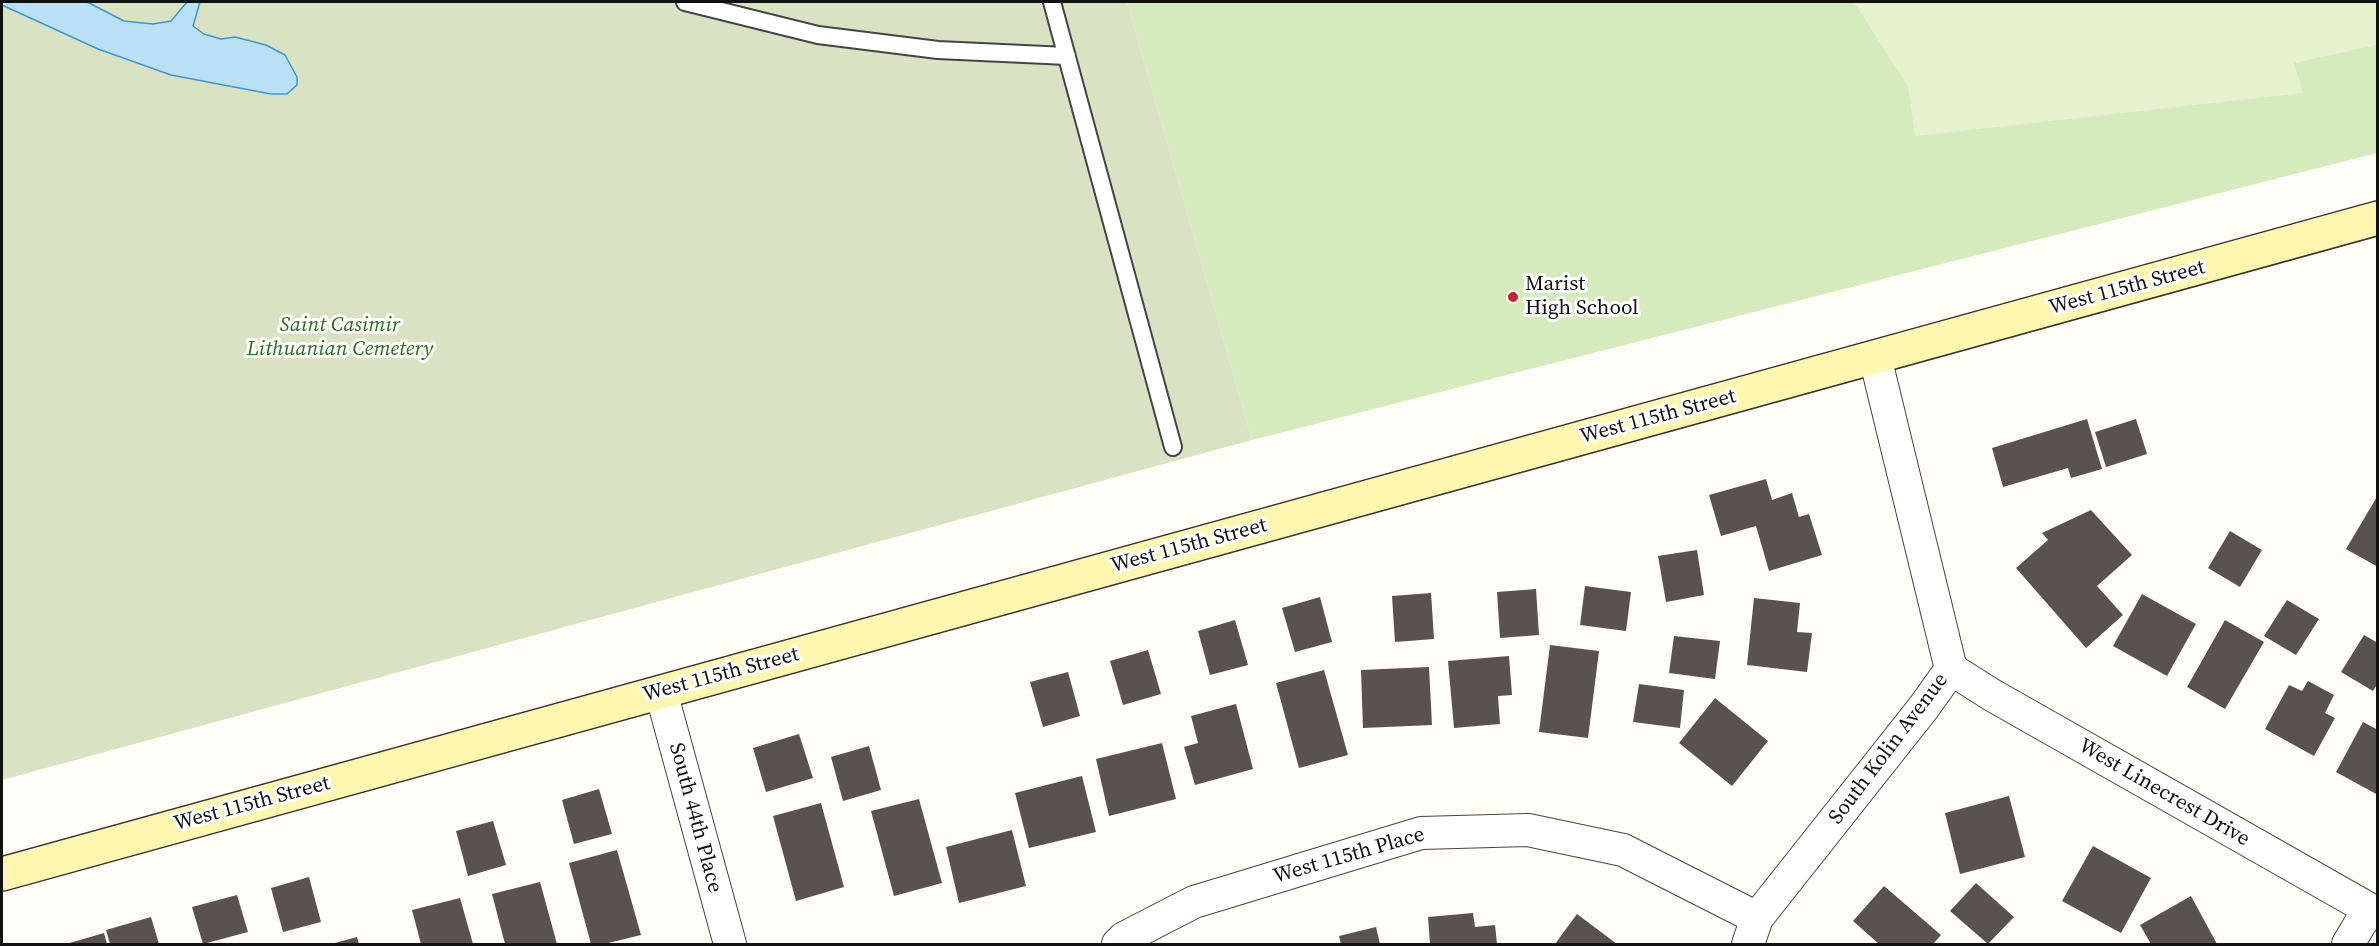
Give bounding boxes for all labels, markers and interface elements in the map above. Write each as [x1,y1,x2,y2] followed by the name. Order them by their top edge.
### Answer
[2046,255,2208,321] street label: West 115th Street
[1525,272,1638,322] place label: Marist High School
[1506,290,1520,304] marker: Marist High School
[247,313,433,363] park label: Saint Casimir Lithuanian Cemetery
[1577,384,1739,450] street label: West 115th Street
[1108,513,1270,579] street label: West 115th Street
[640,642,802,708] street label: West 115th Street
[1824,668,1954,830] street label: South Kolin Avenue
[2074,734,2254,852] street label: West Linecrest Drive
[663,740,727,896] street label: South 44th Place
[171,771,333,837] street label: West 115th Street
[1270,822,1428,890] street label: West 115th Place

